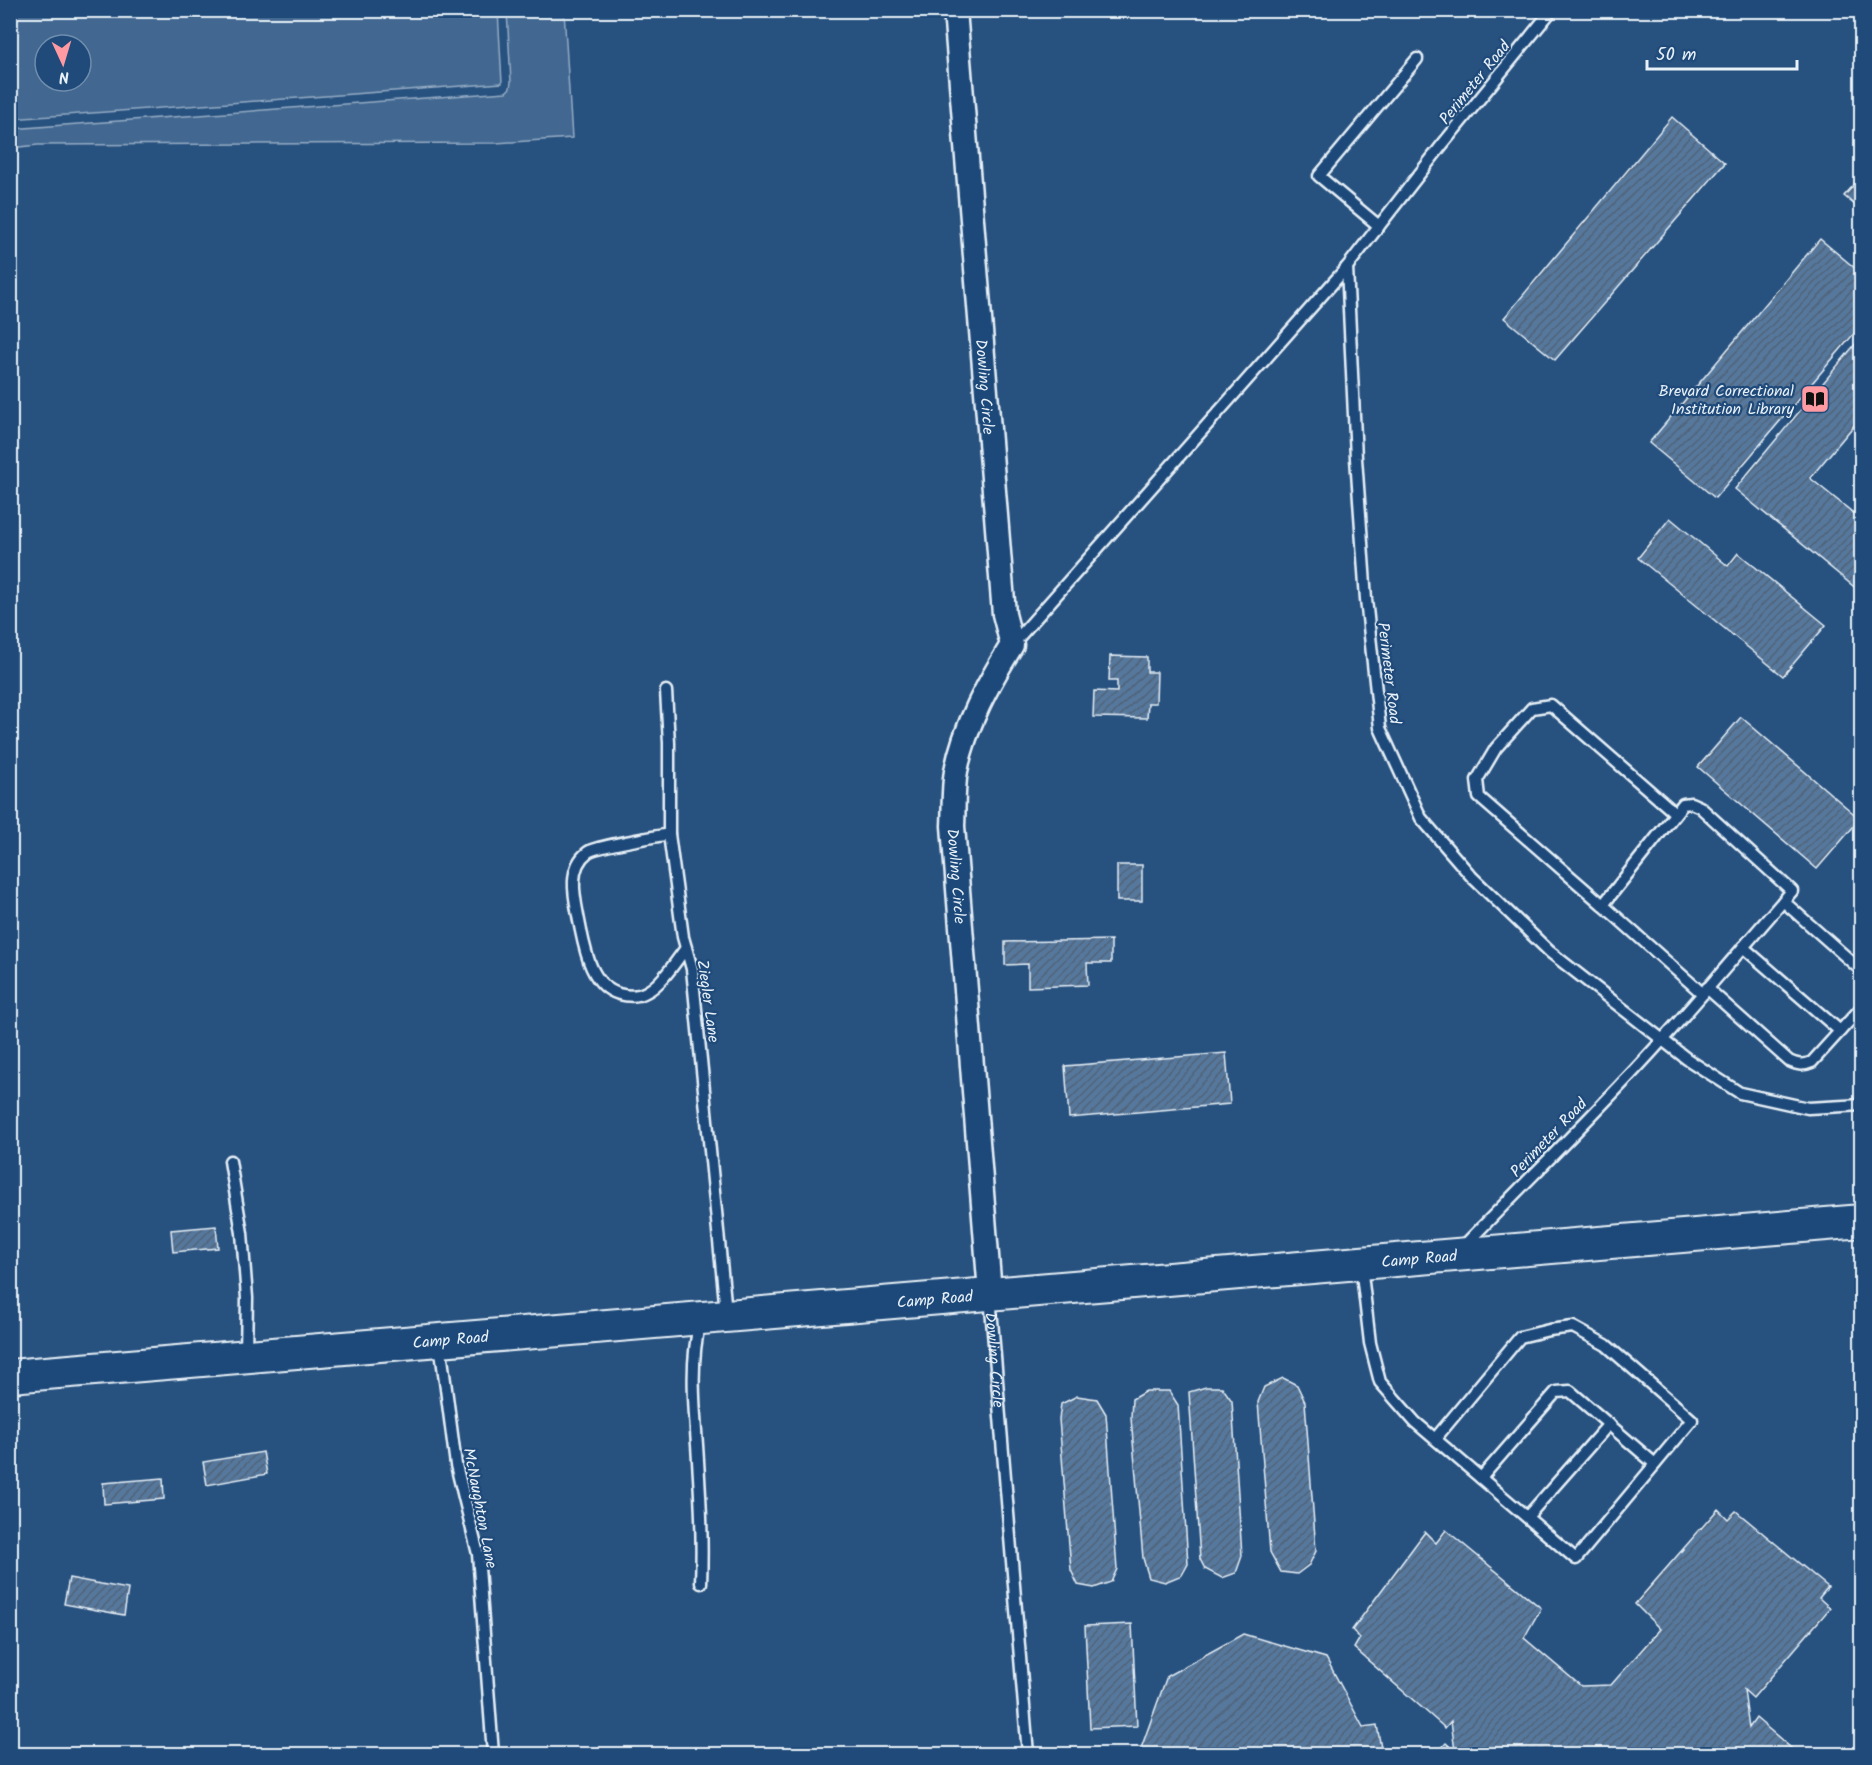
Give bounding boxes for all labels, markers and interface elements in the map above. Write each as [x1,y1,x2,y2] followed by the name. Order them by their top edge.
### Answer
[33,33,93,93] north arrow
[1647,33,1797,71] scale bar
[1433,35,1518,130] street label: Perimeter Road
[1656,41,1696,70] text: 50 m
[58,64,70,89] text: N
[968,338,1000,436] street label: Dowling Circle
[1658,379,1794,422] place label: Brevard Correctional Institution Library
[1799,383,1831,415] library icon: Brevard Correctional Institution Library
[1370,621,1407,726] street label: Perimeter Road
[939,828,972,925] street label: Dowling Circle
[689,958,726,1044] street label: Ziegler Lane
[1505,1092,1594,1183] street label: Perimeter Road
[1380,1244,1459,1275] street label: Camp Road
[896,1284,975,1316] street label: Camp Road
[977,1311,1010,1409] street label: Dowling Circle
[412,1325,491,1356] street label: Camp Road
[456,1446,503,1571] street label: McNaughton Lane

